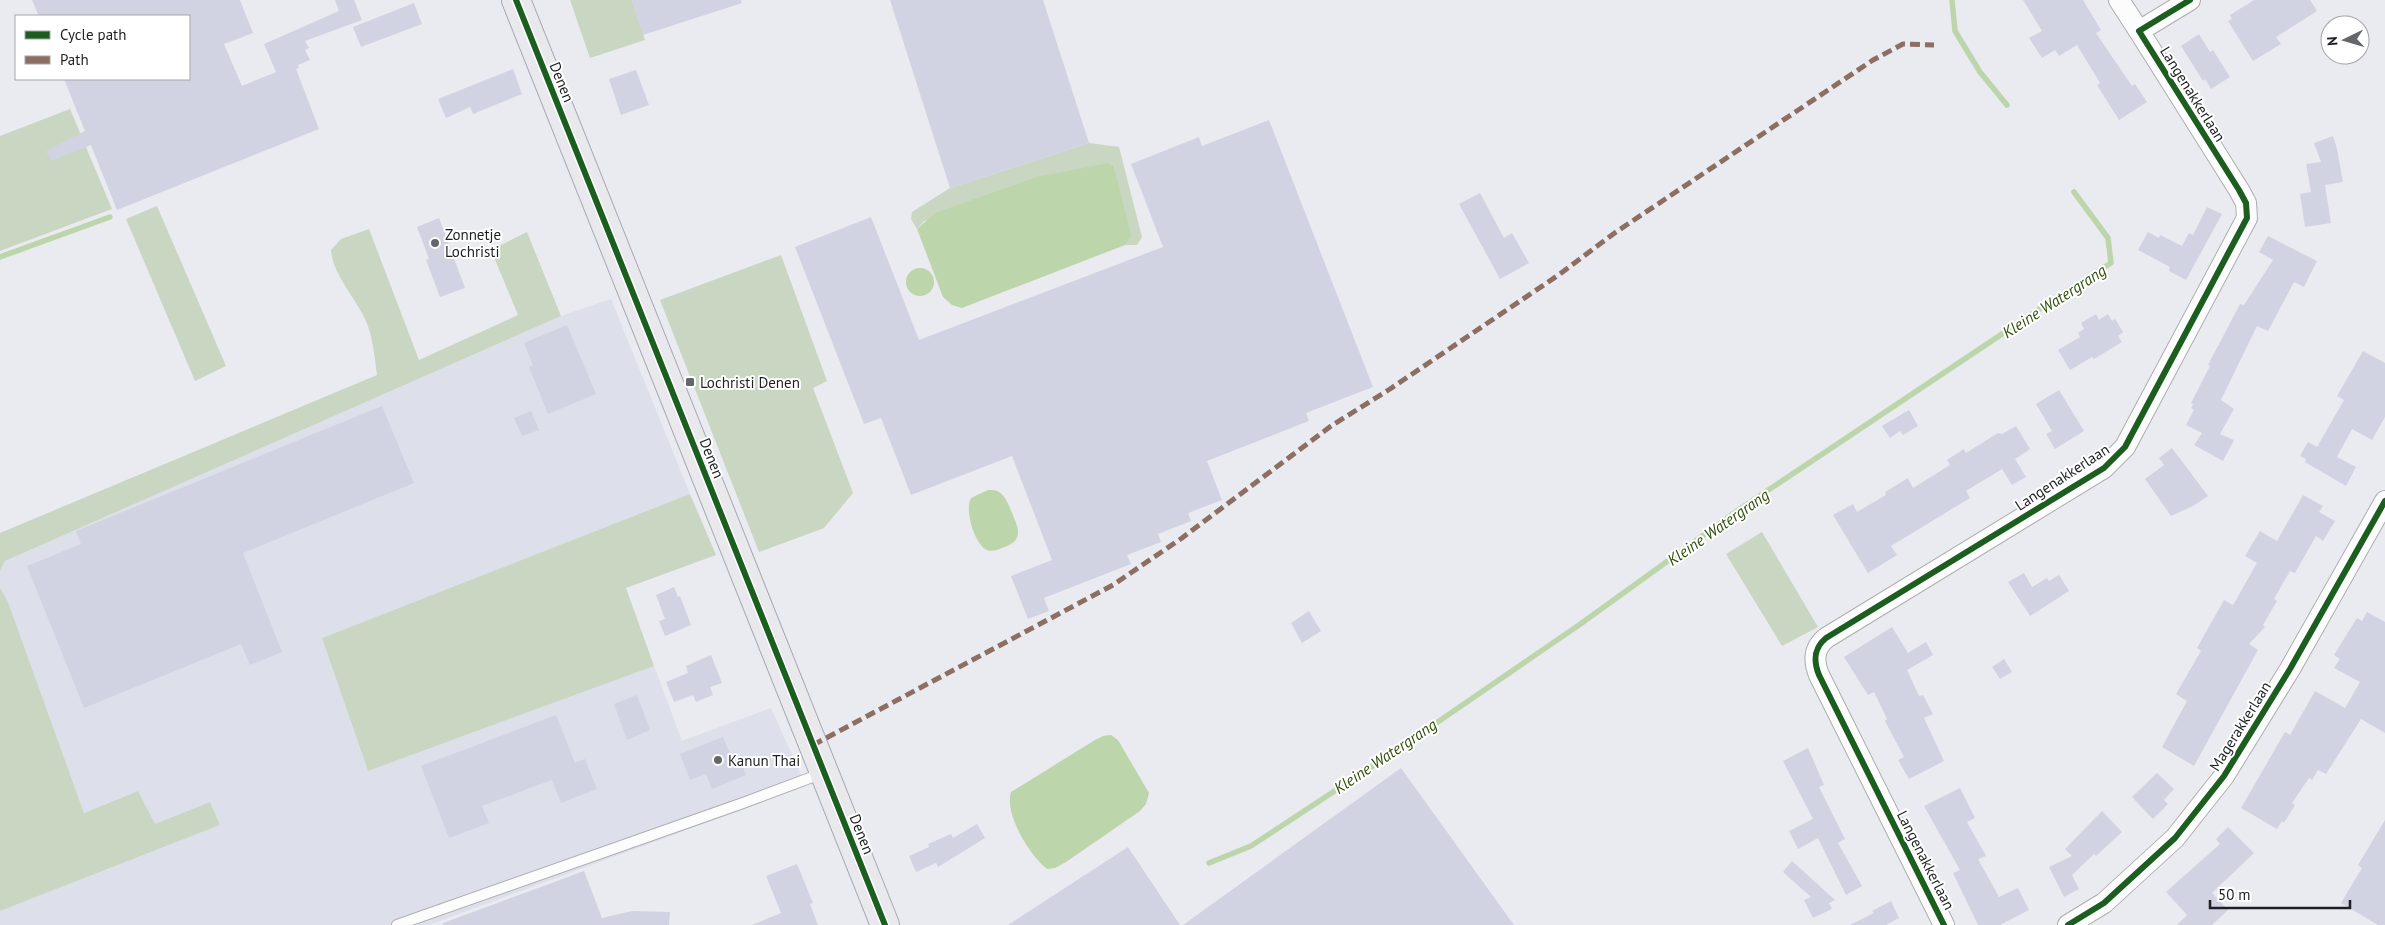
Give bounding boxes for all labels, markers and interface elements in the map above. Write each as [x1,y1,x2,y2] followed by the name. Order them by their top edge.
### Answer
[15,15,190,80] legend
[2320,15,2370,65] north arrow
[60,25,126,44] text: Cycle path
[2323,36,2341,47] text: N
[2156,43,2230,145] street label: Langenakkerlaan
[60,50,89,69] text: Path
[545,59,579,105] street label: Denen
[445,225,501,261] place label: Zonnetje Lochristi
[429,237,441,249] marker: Zonnetje Lochristi
[1998,260,2110,342] water label: Kleine Watergrang
[700,373,800,392] place label: Lochristi Denen
[684,376,696,388] marker: Lochristi Denen
[695,435,729,481] street label: Denen
[2011,439,2113,515] street label: Langenakkerlaan
[1663,484,1773,570] water label: Kleine Watergrang
[2205,678,2275,774] street label: Magerakkerlaan
[1330,714,1440,798] water label: Kleine Watergrang
[728,751,800,770] place label: Kanun Thai
[712,754,724,766] marker: Kanun Thai
[1893,807,1959,913] street label: Langenakkerlaan
[845,811,879,857] street label: Denen
[2210,878,2350,910] scale bar
[2218,885,2251,904] text: 50 m

